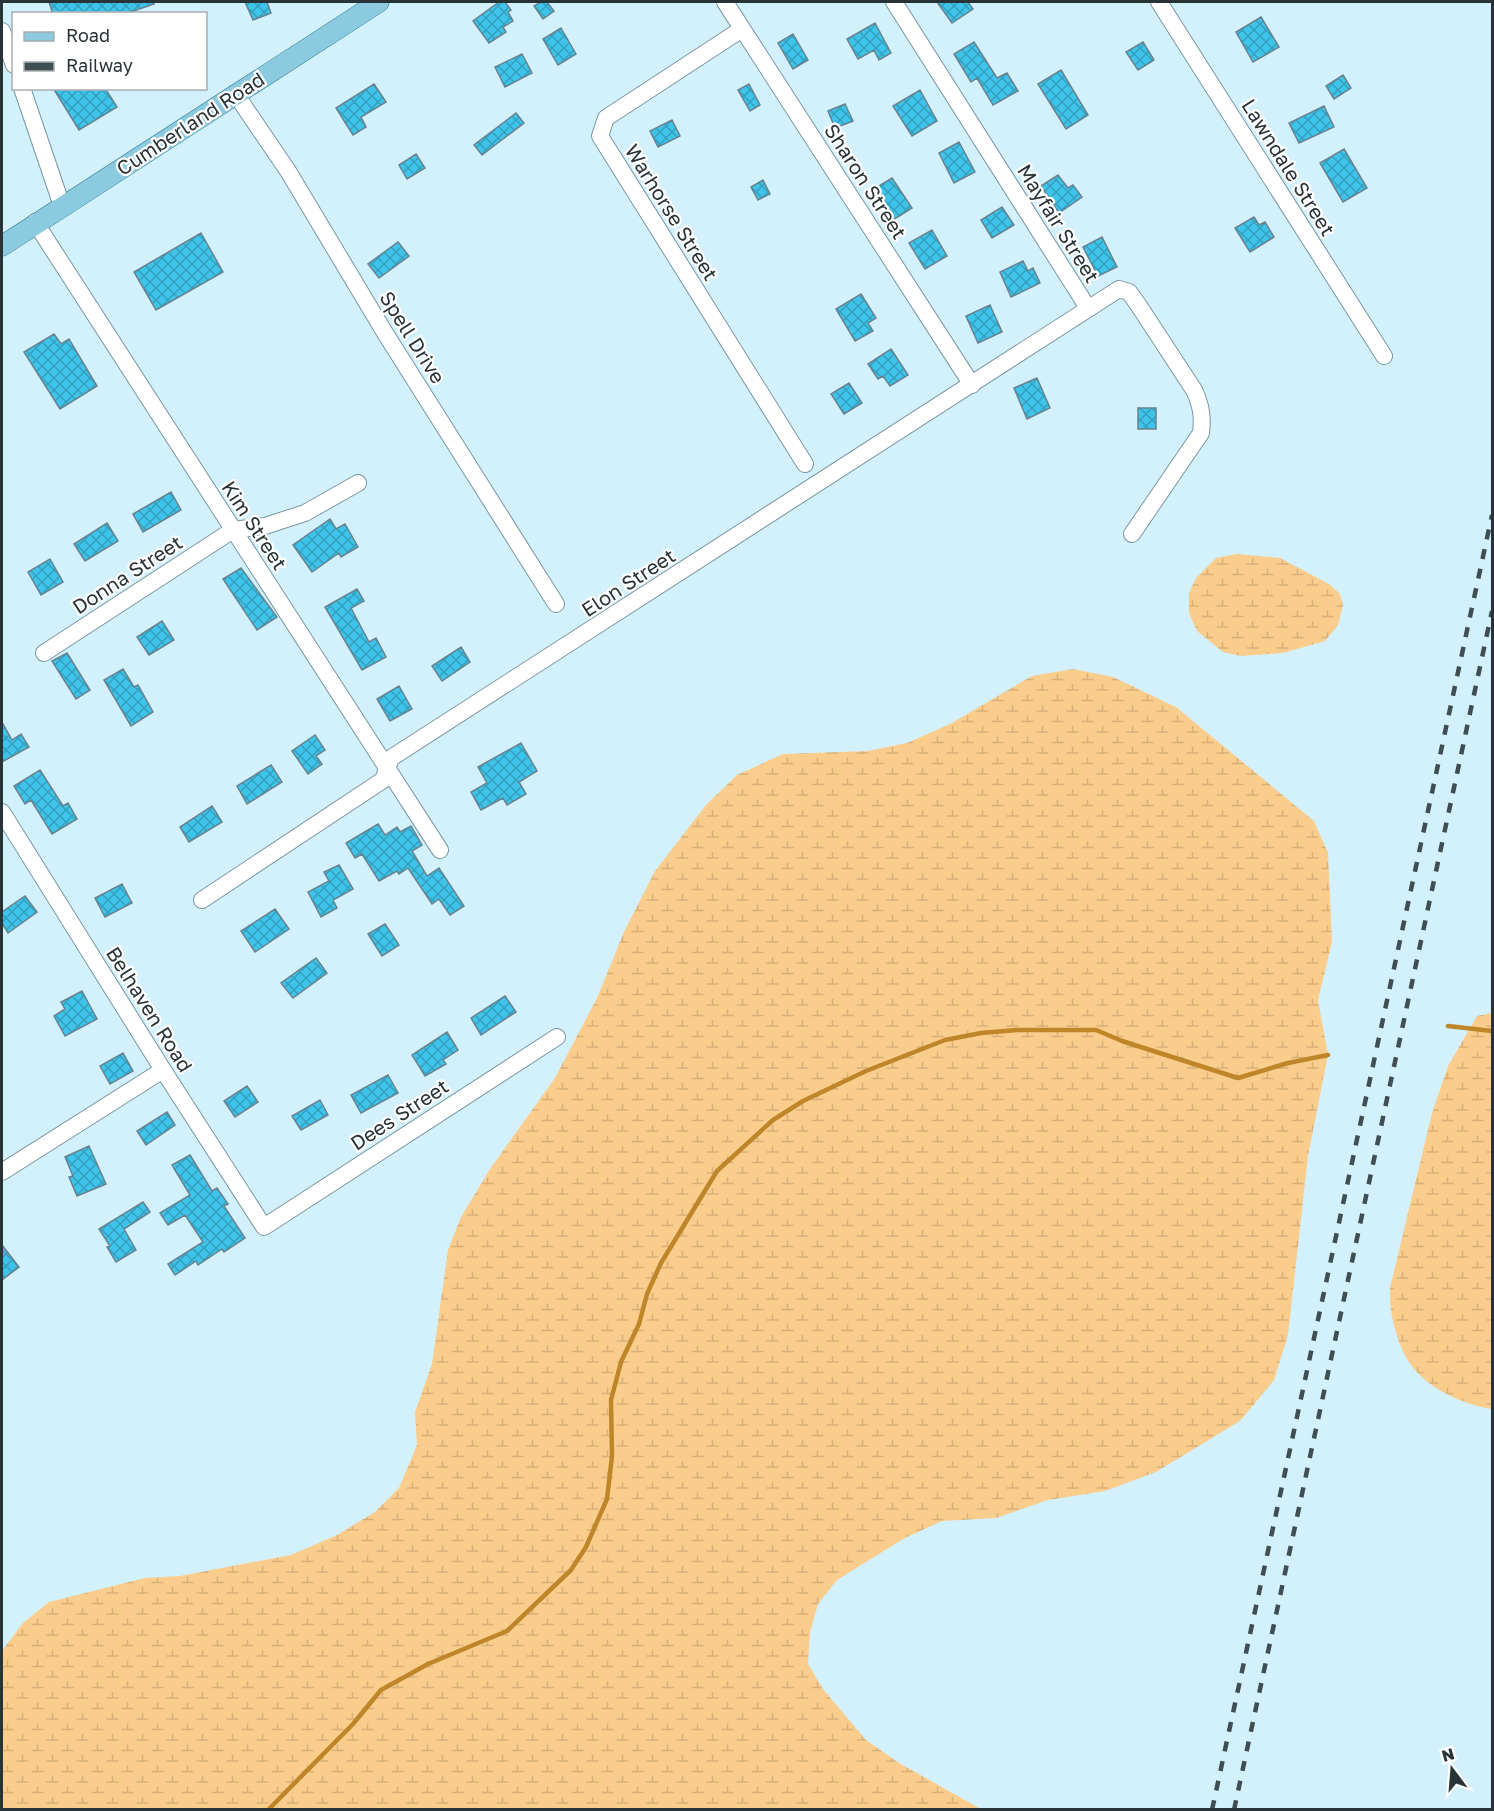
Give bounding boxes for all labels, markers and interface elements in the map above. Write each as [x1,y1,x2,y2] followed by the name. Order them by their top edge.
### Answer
[12,12,207,90] legend
[66,24,110,46] text: Road
[66,54,133,76] text: Railway
[112,66,268,180] street label: Cumberland Road
[1237,94,1341,240] street label: Lawndale Street
[820,119,912,243] street label: Sharon Street
[620,139,724,285] street label: Warhorse Street
[1013,159,1105,287] street label: Mayfair Street
[375,287,451,387] street label: Spell Drive
[217,476,293,574] street label: Kim Street
[68,530,186,618] street label: Donna Street
[577,543,679,621] street label: Elon Street
[102,942,198,1076] street label: Belhaven Road
[345,1073,453,1155] street label: Dees Street
[1422,1739,1482,1799] north arrow
[1439,1743,1456,1766] text: N

